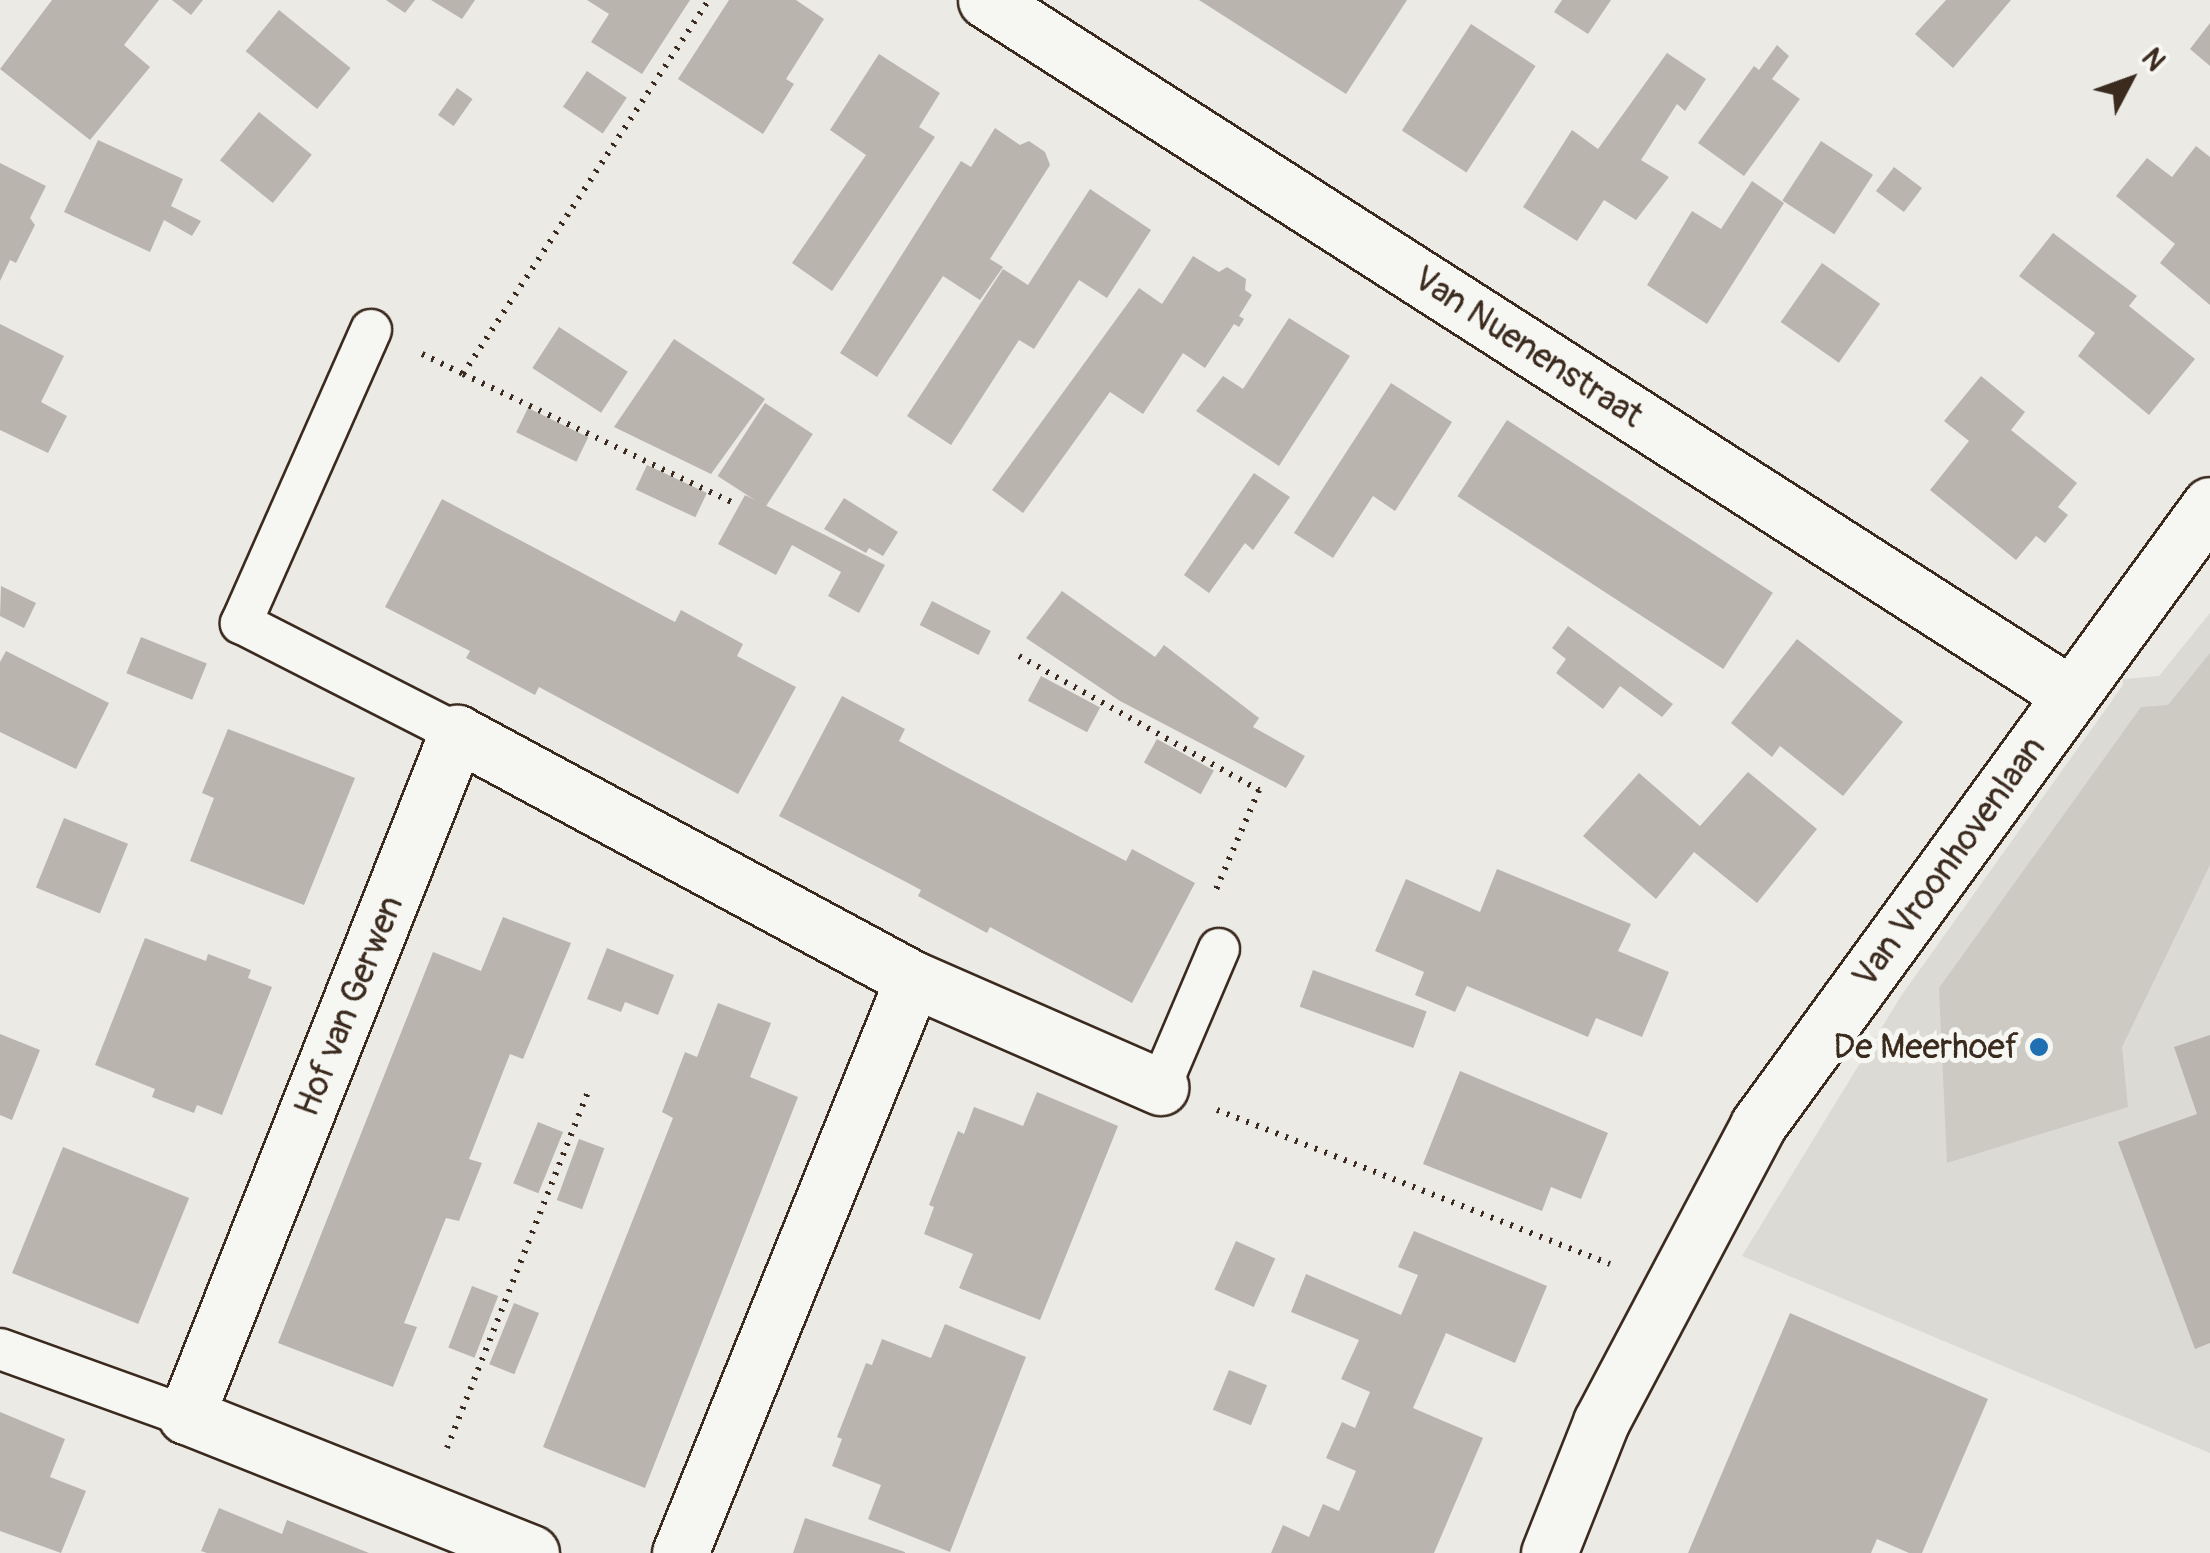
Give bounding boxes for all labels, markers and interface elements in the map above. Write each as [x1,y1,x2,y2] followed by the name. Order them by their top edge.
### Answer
[2080,30,2180,130] north arrow
[2134,41,2172,79] text: N
[1406,257,1650,437] street label: Van Nuenenstraat
[1844,728,2054,996] street label: Van Vroonhovenlaan
[286,890,412,1122] street label: Hof van Gerwen
[1833,1026,2019,1068] place label: De Meerhoef
[2028,1036,2050,1058] marker: De Meerhoef

